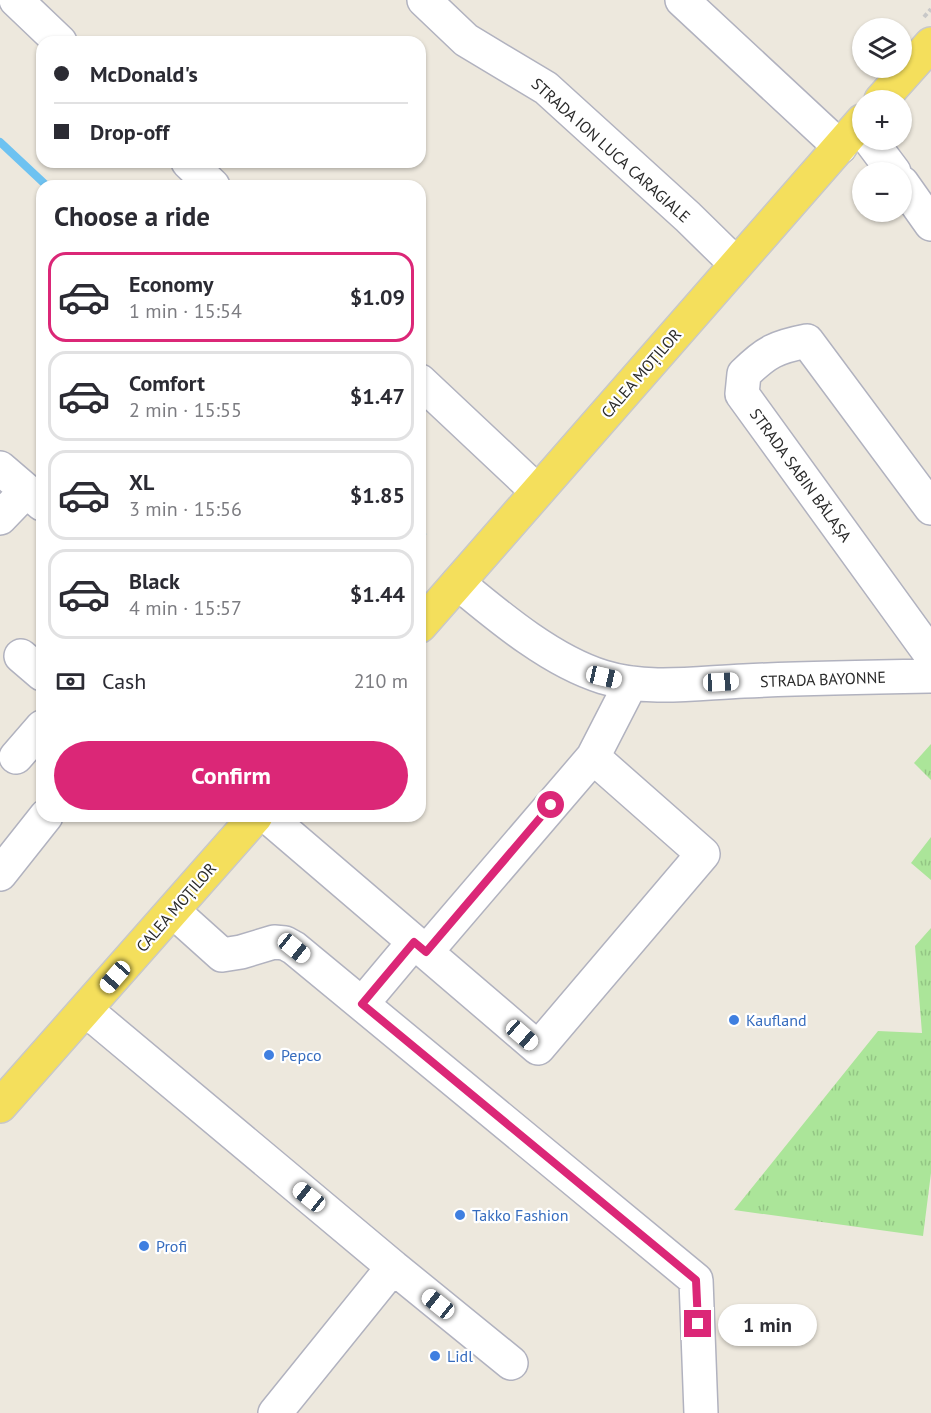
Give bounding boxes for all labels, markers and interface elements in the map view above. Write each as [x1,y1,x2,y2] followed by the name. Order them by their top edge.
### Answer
[852,18,912,222] map controls
[852,18,912,78] button: layers
[90,60,198,88] text: McDonald's
[528,73,694,227] street label: STRADA ION LUCA CARAGIALE
[852,90,912,150] button: +
[90,118,169,146] text: Drop-off
[852,162,912,222] button: −
[54,199,210,233] text: Choose a ride
[57,270,111,324] icon: car
[129,270,213,298] text: Economy
[350,283,405,311] text: $1.09
[129,298,242,324] text: 1 min · 15:54
[597,324,685,422] street label: CALEA MOȚILOR
[57,369,111,423] icon: car
[129,369,205,397] text: Comfort
[350,382,405,410] text: $1.47
[129,397,242,423] text: 2 min · 15:55
[746,404,857,546] street label: STRADA SABIN BĂLAȘA
[57,468,111,522] icon: car
[129,468,154,496] text: XL
[350,481,405,509] text: $1.85
[129,496,242,522] text: 3 min · 15:56
[57,567,111,621] icon: car
[129,567,180,595] text: Black
[350,580,405,608] text: $1.44
[129,595,242,621] text: 4 min · 15:57
[584,664,624,690] car
[54,665,87,698] icon: cash
[102,667,146,695] text: Cash
[760,667,886,691] street label: STRADA BAYONNE
[354,668,408,694] text: 210 m
[703,672,739,692] car
[54,741,408,810] button: Confirm
[537,791,564,818] route start
[132,858,220,956] street label: CALEA MOȚILOR
[274,930,314,966] car
[96,958,134,996] car
[746,1010,807,1030] place label: Kaufland
[727,1013,741,1027] marker: Kaufland
[503,1016,541,1054] car
[281,1045,322,1065] place label: Pepco
[262,1048,276,1062] marker: Pepco
[289,1179,329,1215] car
[472,1205,568,1225] place label: Takko Fashion
[453,1208,467,1222] marker: Takko Fashion
[156,1236,187,1256] place label: Profi
[137,1239,151,1253] marker: Profi
[418,1286,458,1322] car
[719,1303,818,1345] callout: 1 min
[684,1310,711,1337] route end
[743,1312,792,1338] text: 1 min
[447,1346,473,1366] place label: Lidl
[428,1349,442,1363] marker: Lidl

